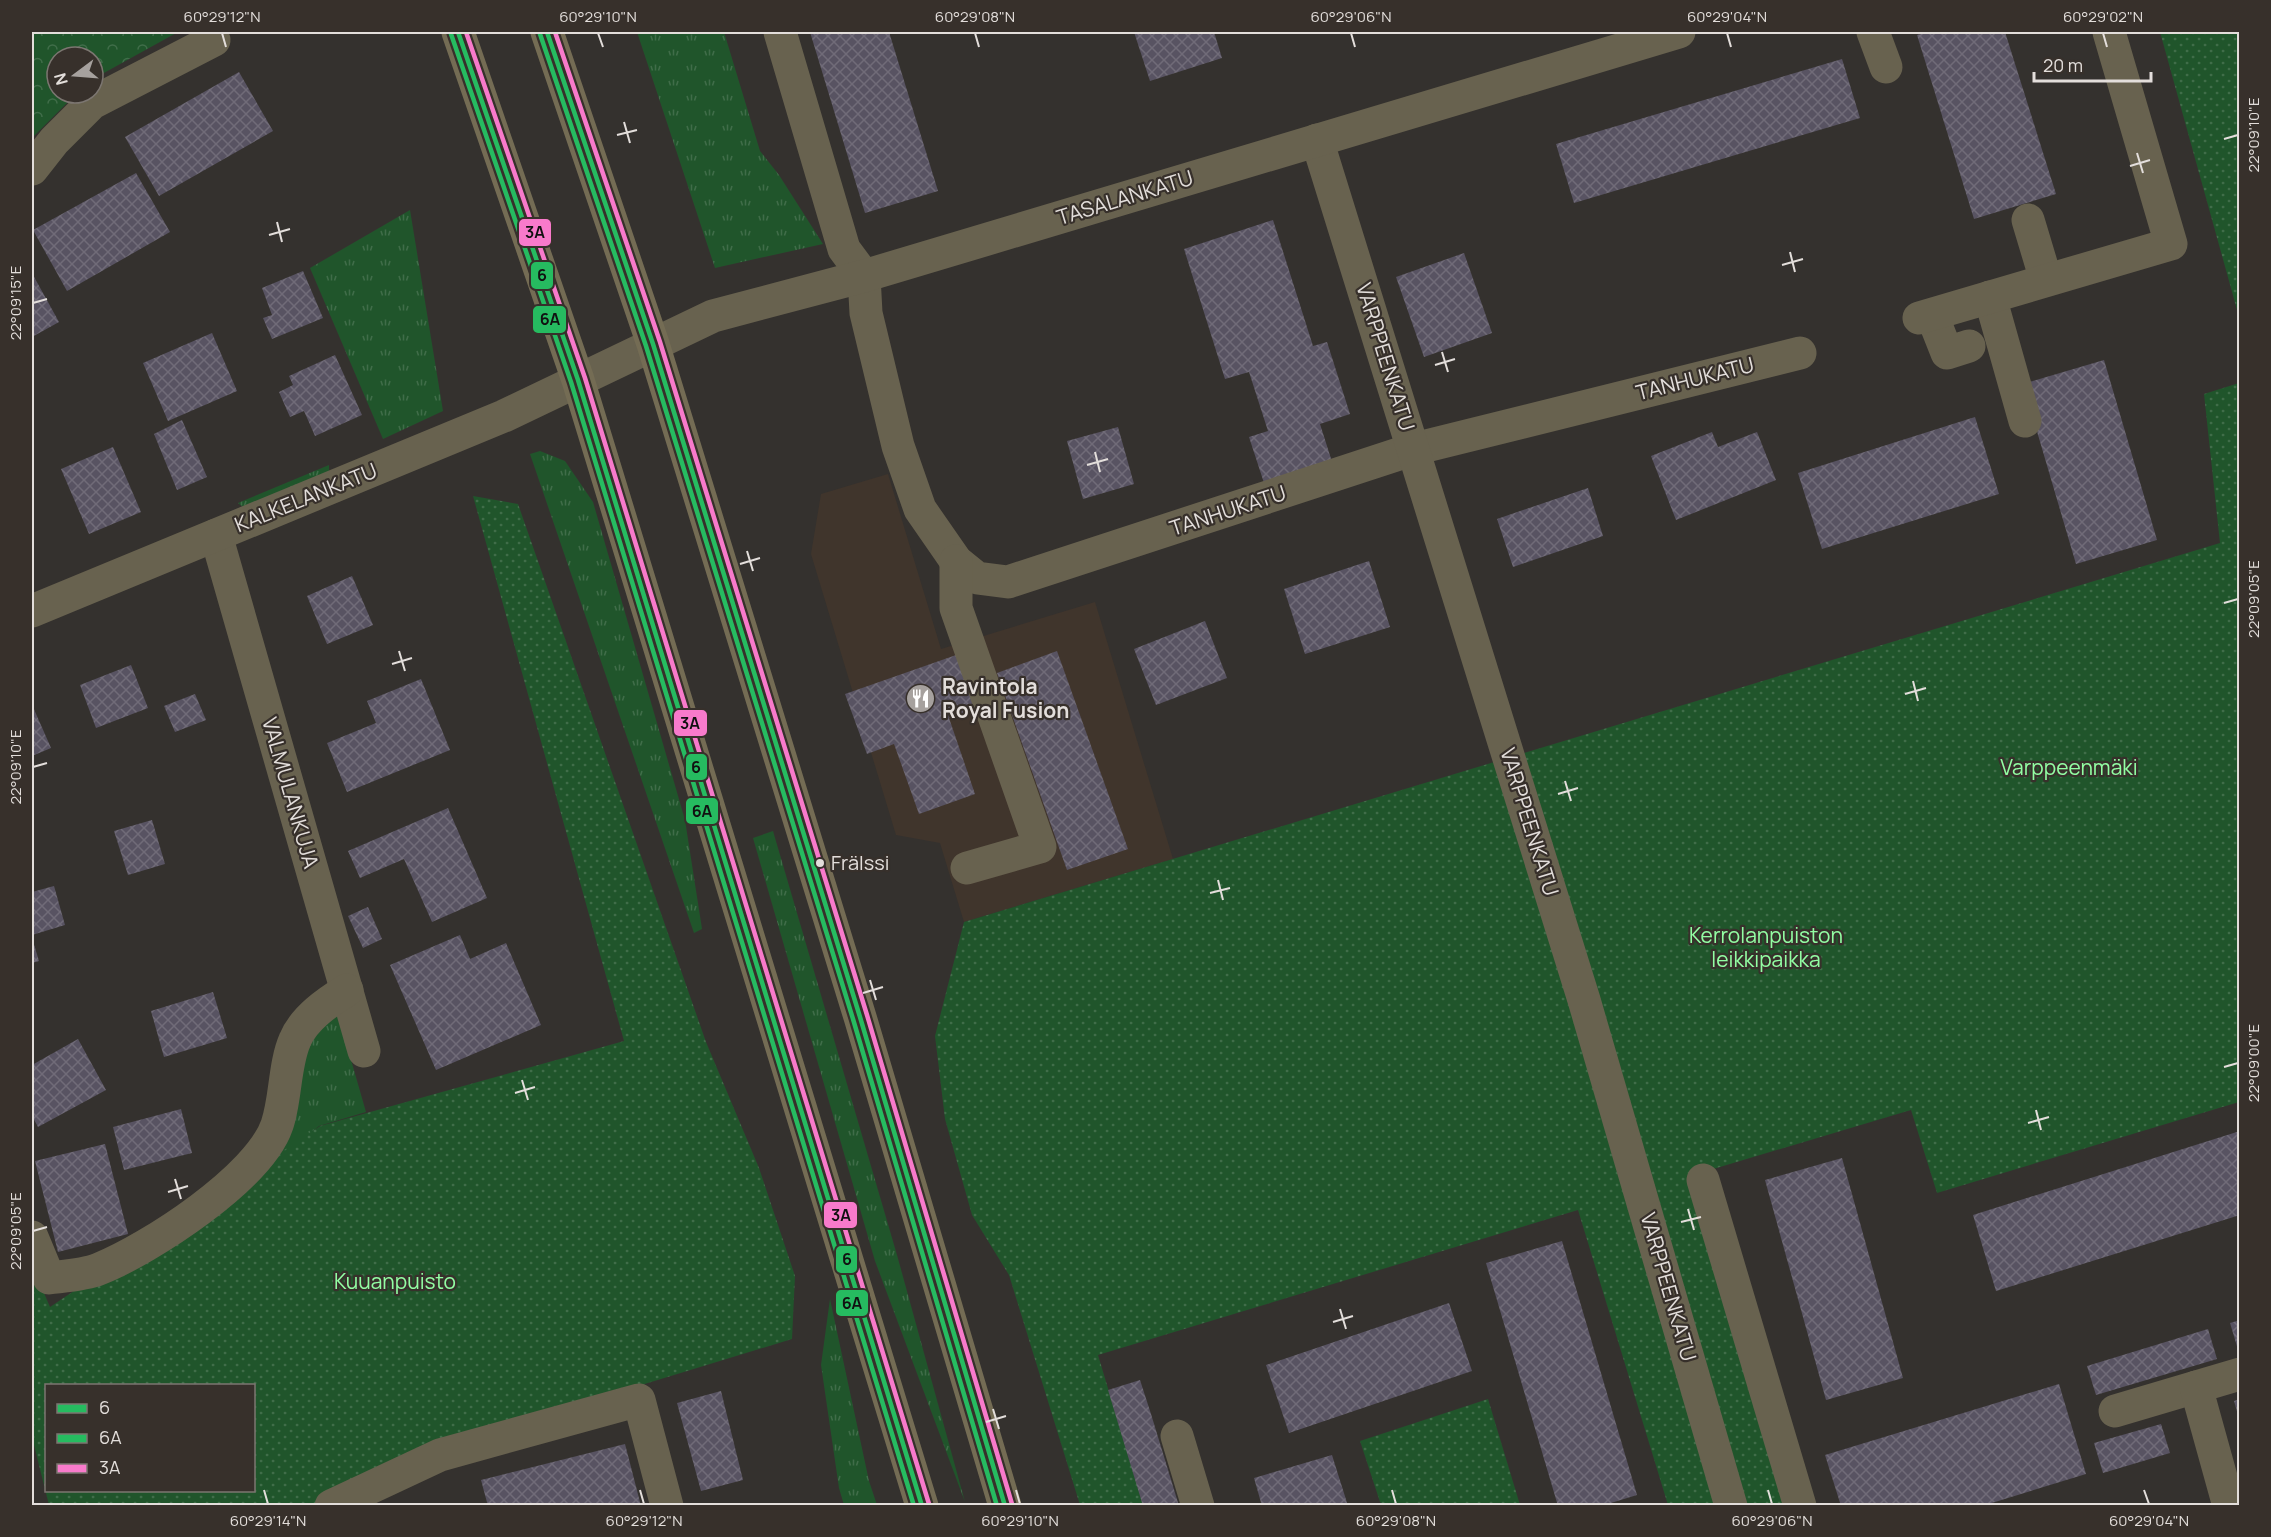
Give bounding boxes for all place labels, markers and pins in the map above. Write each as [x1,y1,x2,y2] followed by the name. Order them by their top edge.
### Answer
[942,672,1069,724] place label: Ravintola Royal Fusion
[905,683,937,715] restaurant icon: Ravintola Royal Fusion
[831,849,889,876] place label: Frälssi
[814,857,826,869] marker: Frälssi

